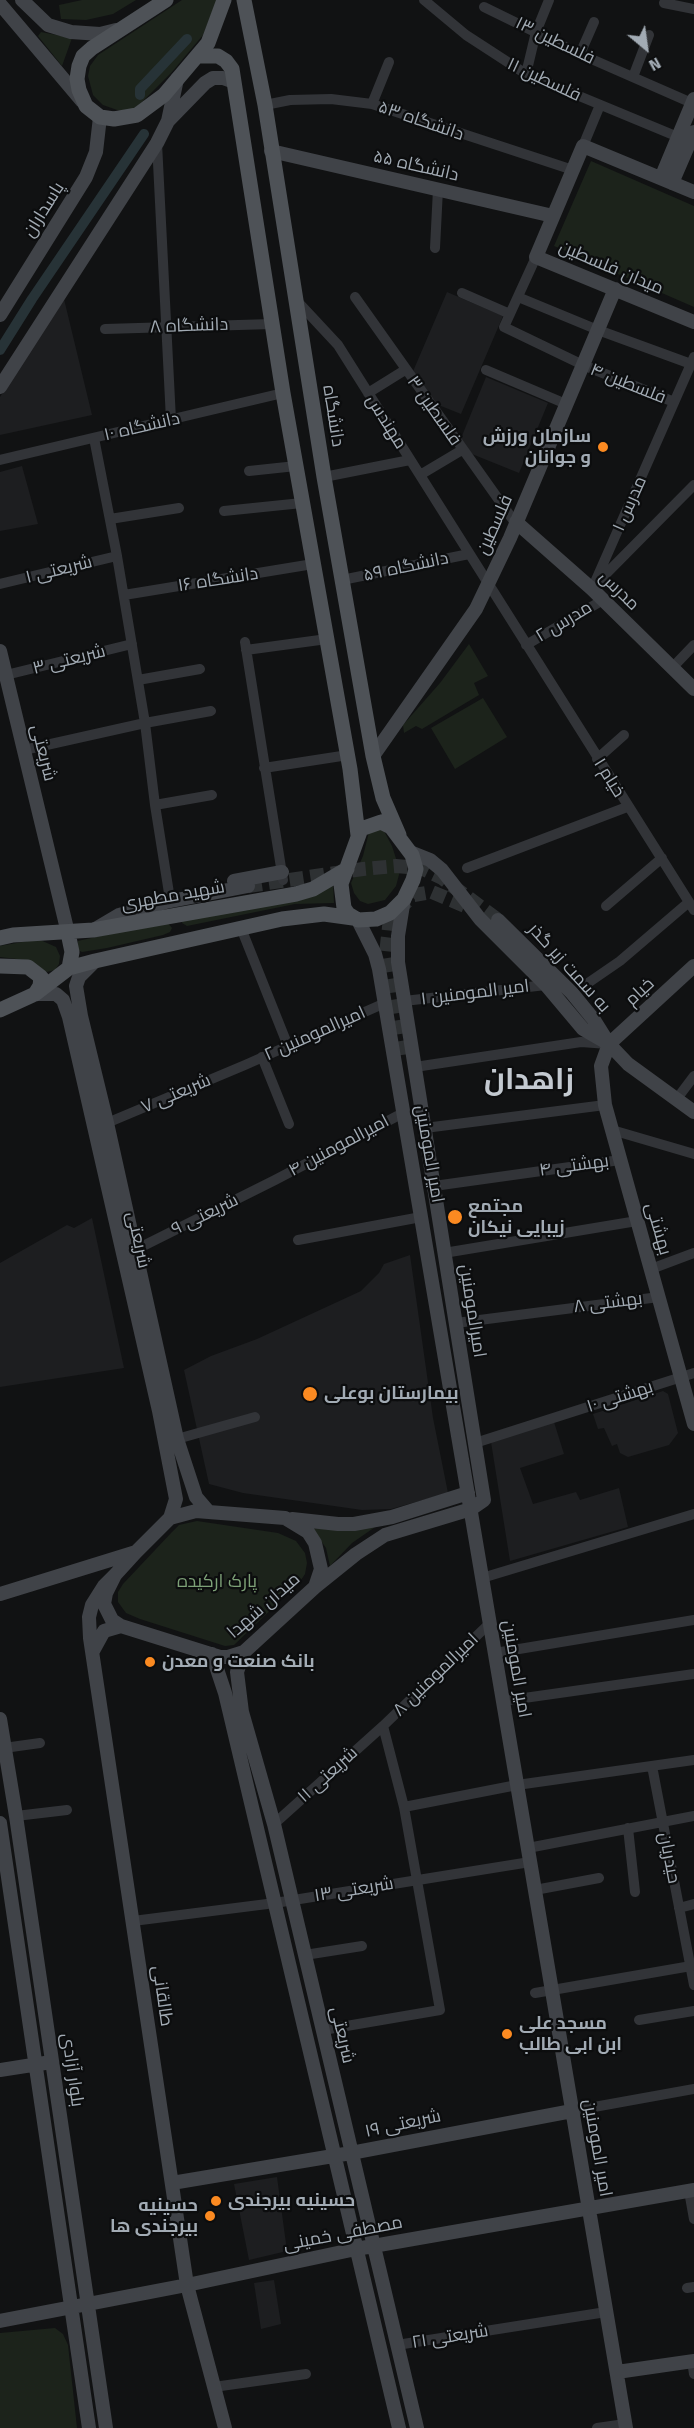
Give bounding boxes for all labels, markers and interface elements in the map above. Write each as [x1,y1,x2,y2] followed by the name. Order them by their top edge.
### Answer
[512,12,598,70] street label: فلسطین ۱۳
[616,18,676,78] north arrow
[504,53,584,107] street label: فلسطین ۱۱
[646,53,664,75] text: N
[375,96,467,146] street label: دانشگاه ۵۳
[371,146,461,186] street label: دانشگاه ۵۵
[19,178,69,242] street label: پاسداران
[556,236,666,300] street label: میدان فلسطین
[149,314,229,338] street label: دانشگاه ۸
[587,359,669,409] street label: فلسطین ۴
[402,372,466,450] street label: فلسطین ۳
[317,384,349,448] street label: دانشگاه
[361,391,411,453] street label: مهندس
[102,408,182,446] street label: دانشگاه ۱۰
[483,426,591,468] place label: سازمان ورزش و جوانان
[596,440,610,454] marker: سازمان ورزش و جوانان
[608,473,652,535] street label: مدرس ۱
[472,492,518,558] street label: فلسطین
[362,547,450,587] street label: دانشگاه ۵۹
[24,551,94,589] street label: شریعتی ۱
[176,563,260,597] street label: دانشگاه ۱۶
[594,567,644,615] street label: مدرس
[532,597,596,647] street label: مدرس ۲
[30,641,108,679] street label: شریعتی ۳
[26,723,60,783] street label: شریعتی
[589,754,629,802] street label: خیام ۱
[119,876,227,916] street label: شهید مطهری
[523,919,615,1017] street label: به سمت زیر گذر
[621,973,659,1011] street label: خیام
[419,976,531,1010] street label: امیر المومنین ۱
[261,1002,369,1066] street label: امیرالمومنین ۲
[484,1063,574,1099] district label: زاهدان
[138,1070,214,1118] street label: شریعتی ۷
[410,1103,448,1205] street label: امیر المومنین
[285,1110,393,1182] street label: امیرالمومنین ۴
[538,1150,610,1182] street label: بهشتی ۴
[168,1190,242,1240] street label: شریعتی ۹
[468,1196,565,1238] place label: مجتمع زیبایی نیکان
[640,1200,676,1258] street label: بهشتی
[446,1208,464,1226] marker: مجتمع زیبایی نیکان
[121,1210,155,1270] street label: شریعتی
[454,1263,490,1359] street label: امیرالمومنین
[572,1288,644,1318] street label: بهشتی ۸
[584,1376,656,1418] street label: بهشتی ۱۰
[324,1383,459,1405] place label: بیمارستان بوعلی
[301,1385,319,1403] marker: بیمارستان بوعلی
[223,1569,305,1643] street label: میدان شهدا
[177,1571,257,1593] park label: پارک ارکیده
[497,1618,535,1720] street label: امیر المومنین
[389,1629,483,1721] street label: امیرالمومنین ۸
[162,1651,315,1673] place label: بانک صنعت و معدن
[143,1655,157,1669] marker: بانک صنعت و معدن
[294,1742,362,1808] street label: شریعتی ۱۱
[653,1831,685,1885] street label: حیدریان
[313,1873,395,1907] street label: شریعتی ۱۳
[147,1964,177,2028] street label: طالقانی
[325,2005,359,2065] street label: شریعتی
[519,2013,622,2056] place label: مسجد علی ابن ابی طالب
[500,2027,514,2041] marker: مسجد علی ابن ابی طالب
[56,2032,88,2108] street label: بلوار آزادی
[578,2097,616,2199] street label: امیر المومنین
[363,2105,443,2143] street label: شریعتی ۱۹
[228,2190,355,2212] place label: حسینیه بیرجندی
[209,2194,223,2208] marker: حسینیه بیرجندی
[110,2195,198,2238] place label: حسینیه بیرجندی ها
[203,2209,217,2223] marker: حسینیه بیرجندی ها
[281,2212,405,2256] street label: مصطفی خمینی
[410,2320,490,2354] street label: شریعتی ۲۱

